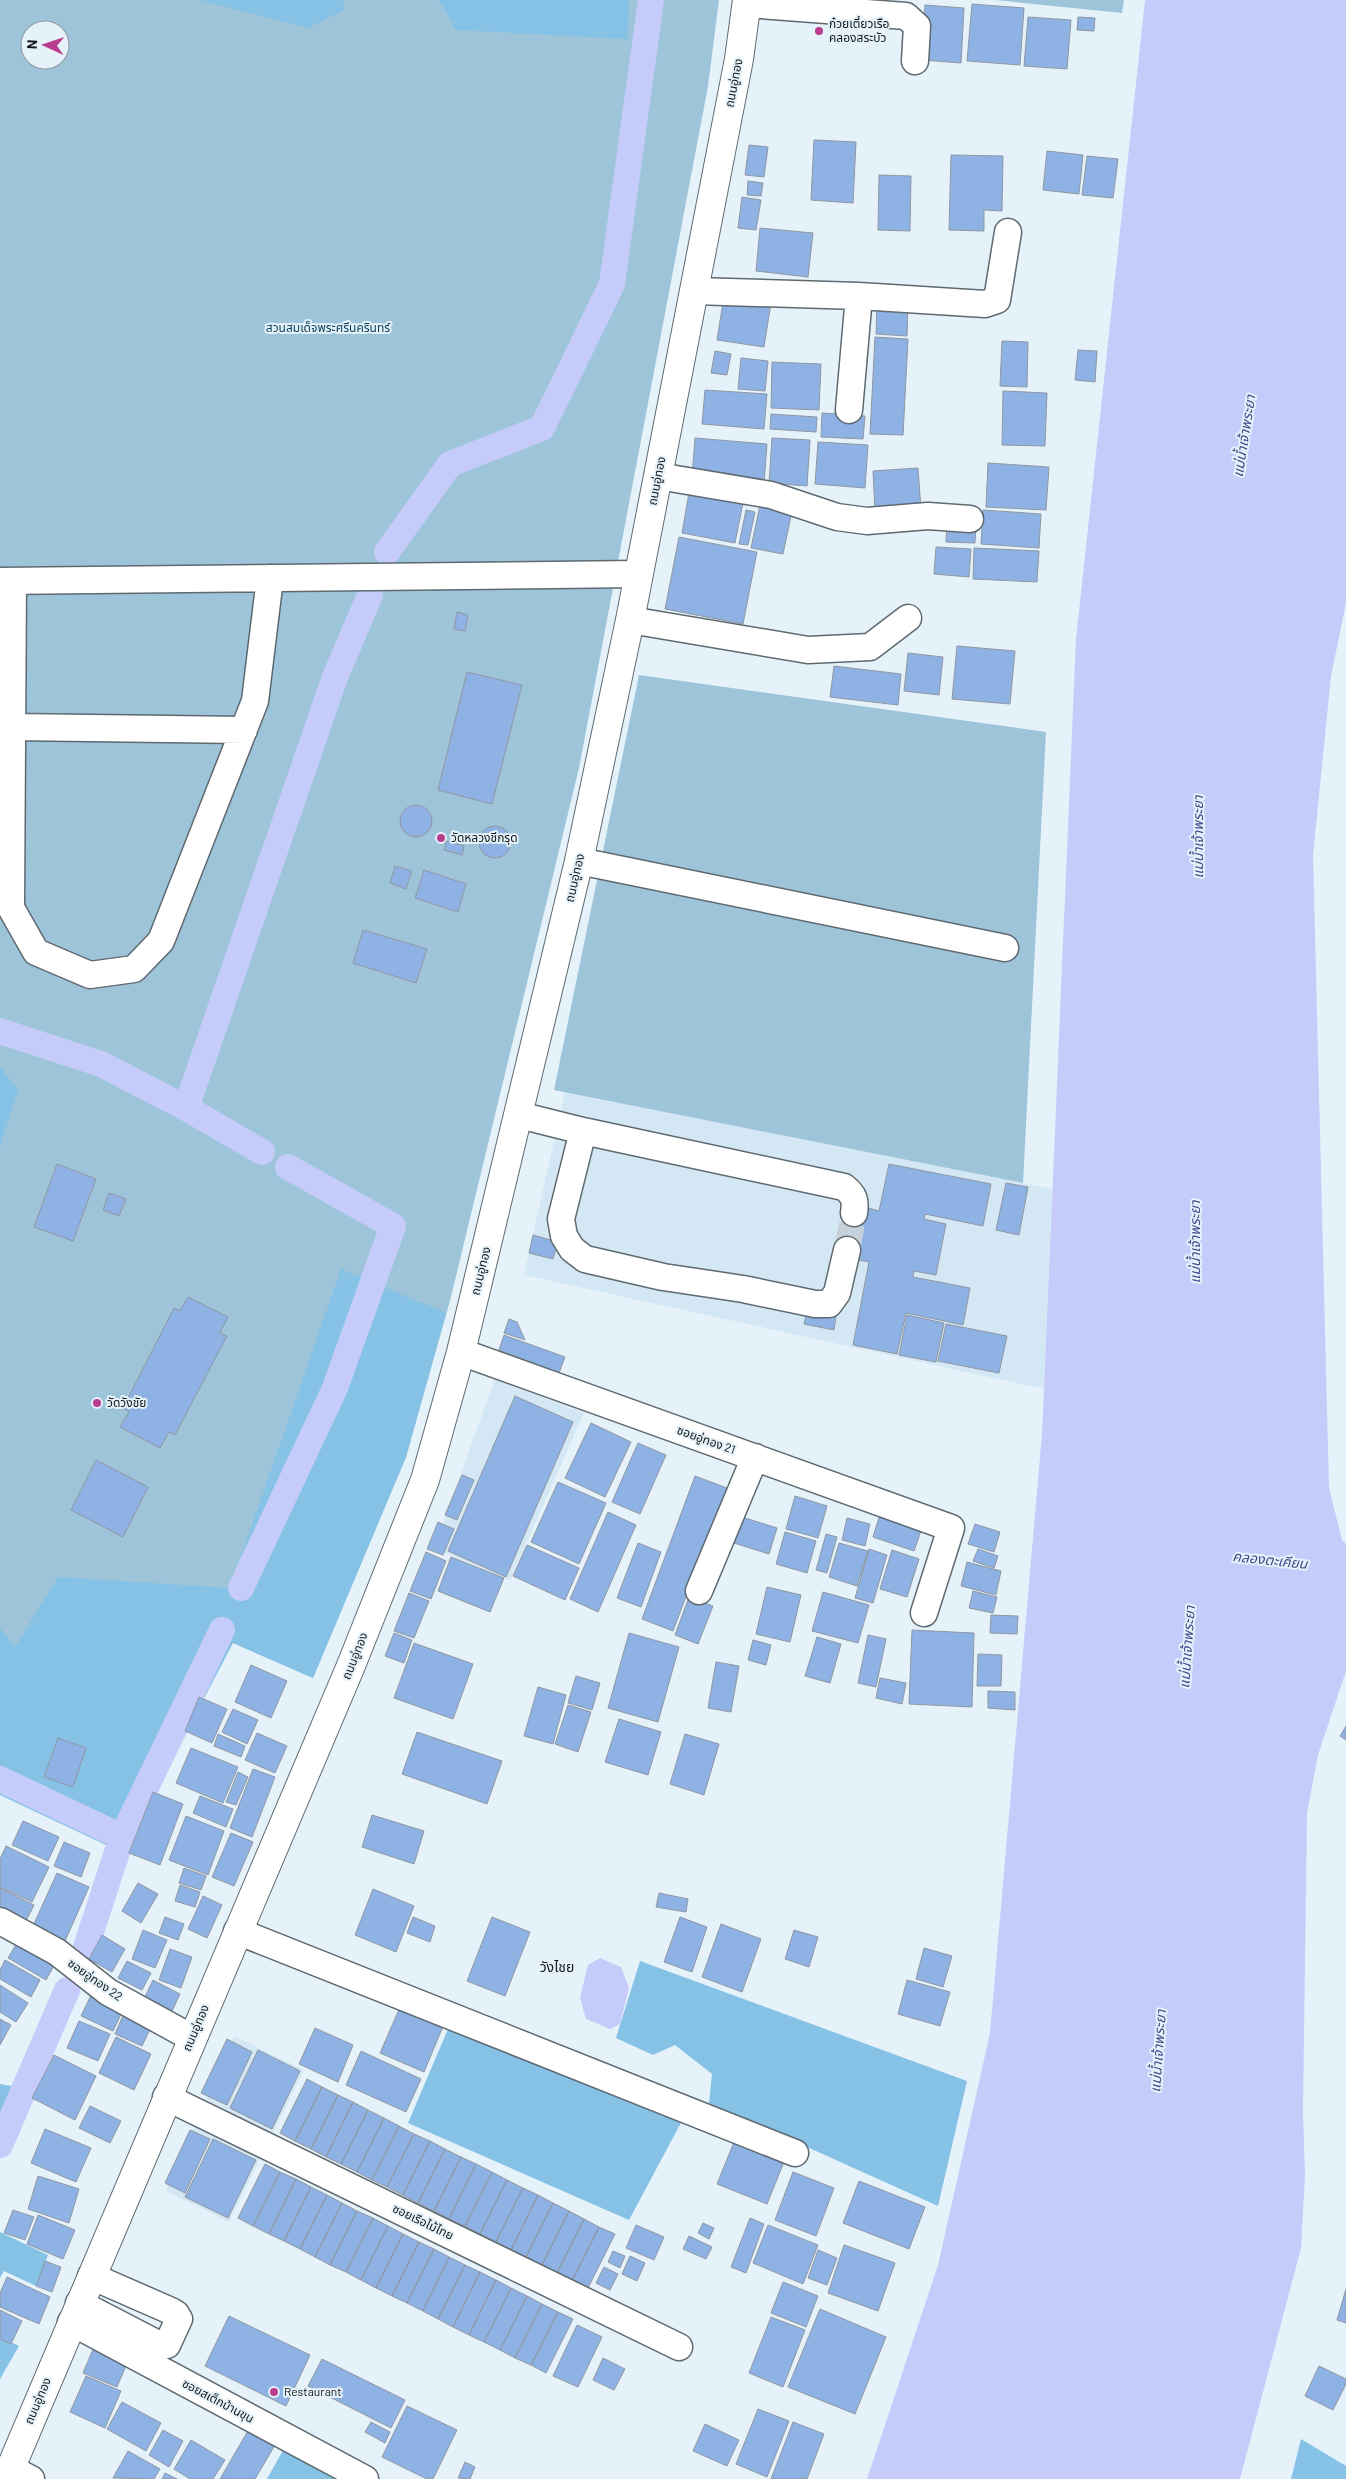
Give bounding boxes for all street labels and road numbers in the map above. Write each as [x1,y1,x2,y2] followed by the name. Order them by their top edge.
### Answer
[721,57,746,109] street label: ถนนอู่ทอง
[644,455,669,507] street label: ถนนอู่ทอง
[562,852,587,904] street label: ถนนอู่ทอง
[467,1245,494,1297] street label: ถนนอู่ทอง
[675,1422,737,1457] street label: ซอยอู่ทอง 21
[338,1630,371,1682] street label: ถนนอู่ทอง
[65,1955,126,2004] street label: ซอยอู่ทอง 22
[179,2002,212,2054] street label: ถนนอู่ทอง
[391,2200,456,2242] street label: ซอยเรือไม้ไทย
[21,2375,54,2427] street label: ถนนอู่ทอง
[180,2375,257,2426] street label: ซอยสเต็กบ้านขุน

